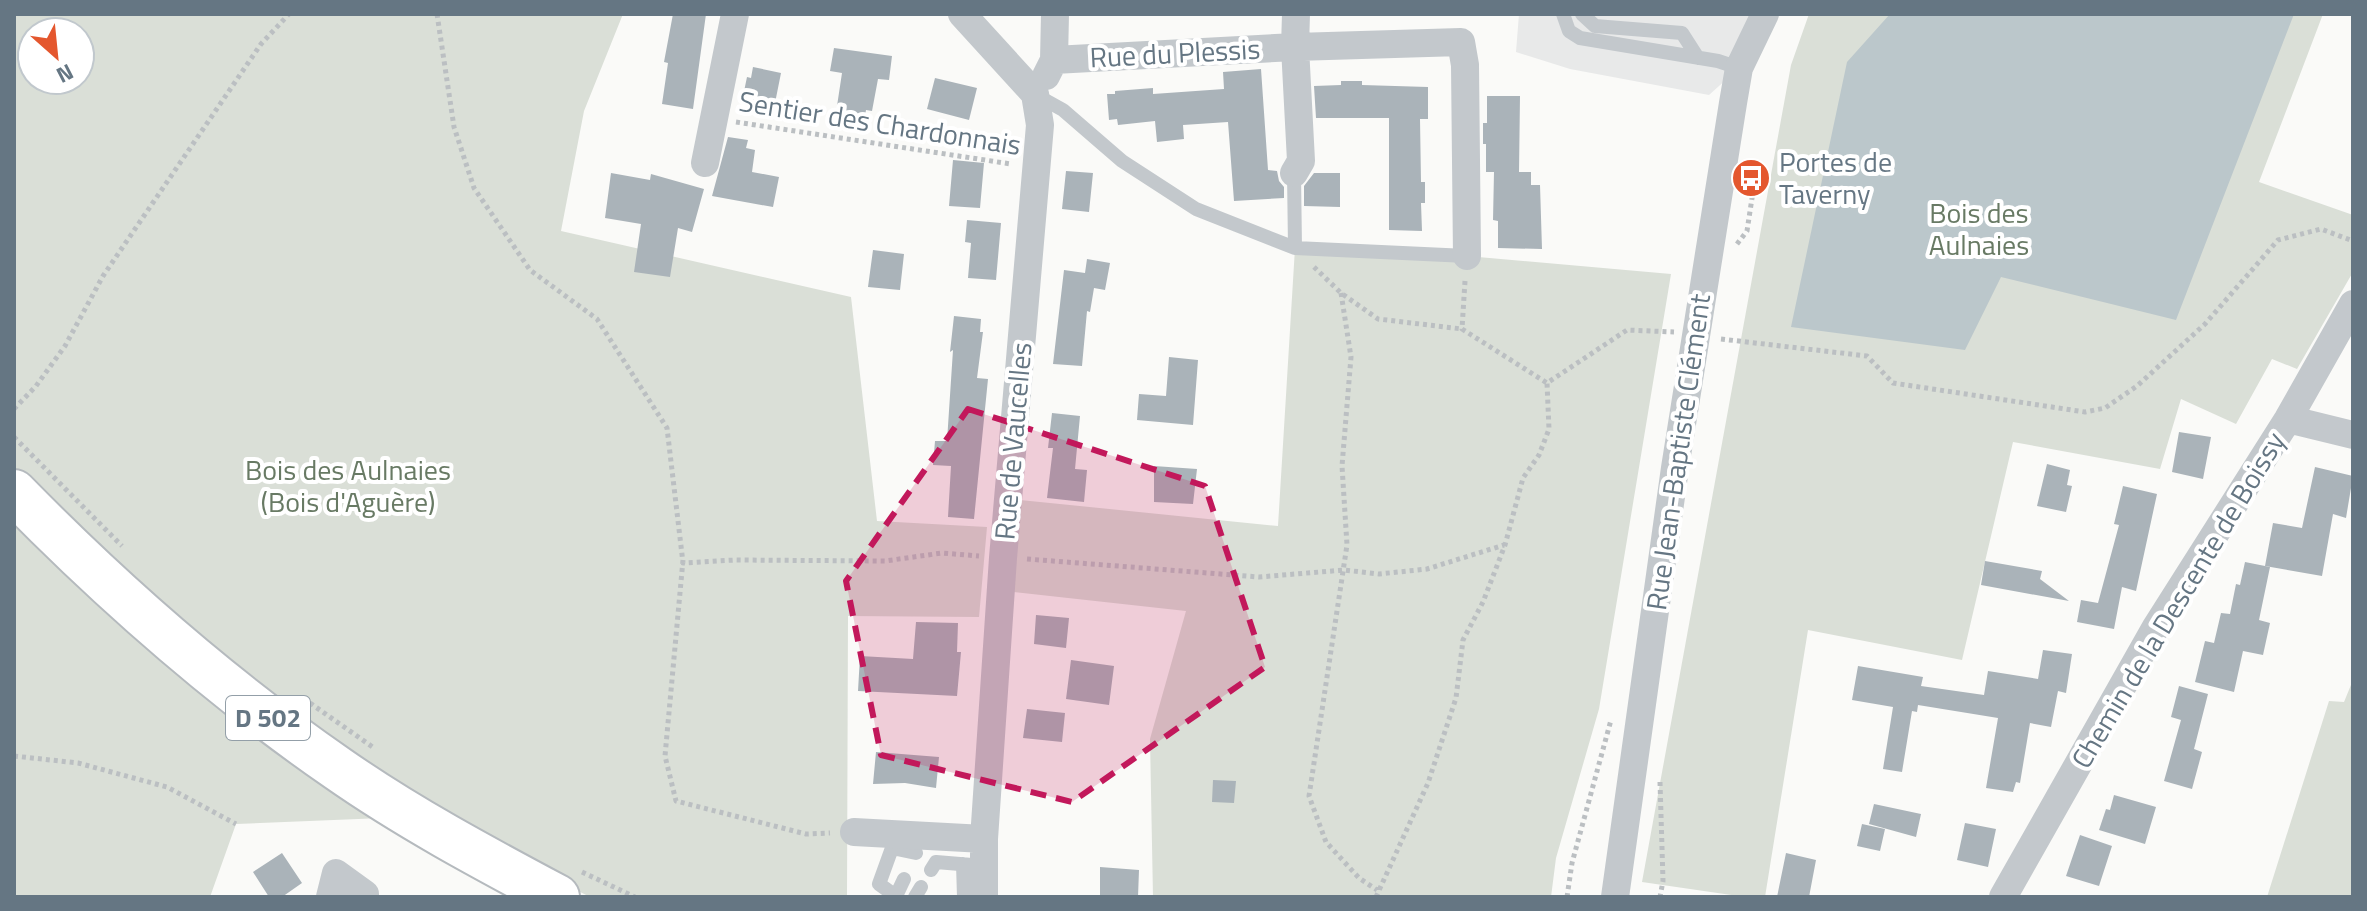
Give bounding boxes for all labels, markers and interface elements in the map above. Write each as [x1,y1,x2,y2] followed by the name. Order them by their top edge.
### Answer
[16,16,96,96] north arrow
[1089,27,1261,78] street label: Rue du Plessis
[51,55,80,92] text: N
[736,79,1024,166] street label: Sentier des Chardonnais
[1779,140,1892,215] place label: Portes de Taverny
[1730,157,1772,199] bus stop icon: Portes de Taverny
[1929,191,2029,266] park label: Bois des Aulnaies
[1634,291,1721,613] street label: Rue Jean-Baptiste Clément
[982,340,1043,542] street label: Rue de Vaucelles
[2060,423,2295,776] street label: Chemin de la Descente de Boissy
[245,448,451,523] park label: Bois des Aulnaies (Bois d'Aguère)
[226,696,310,740] road number: D 502

